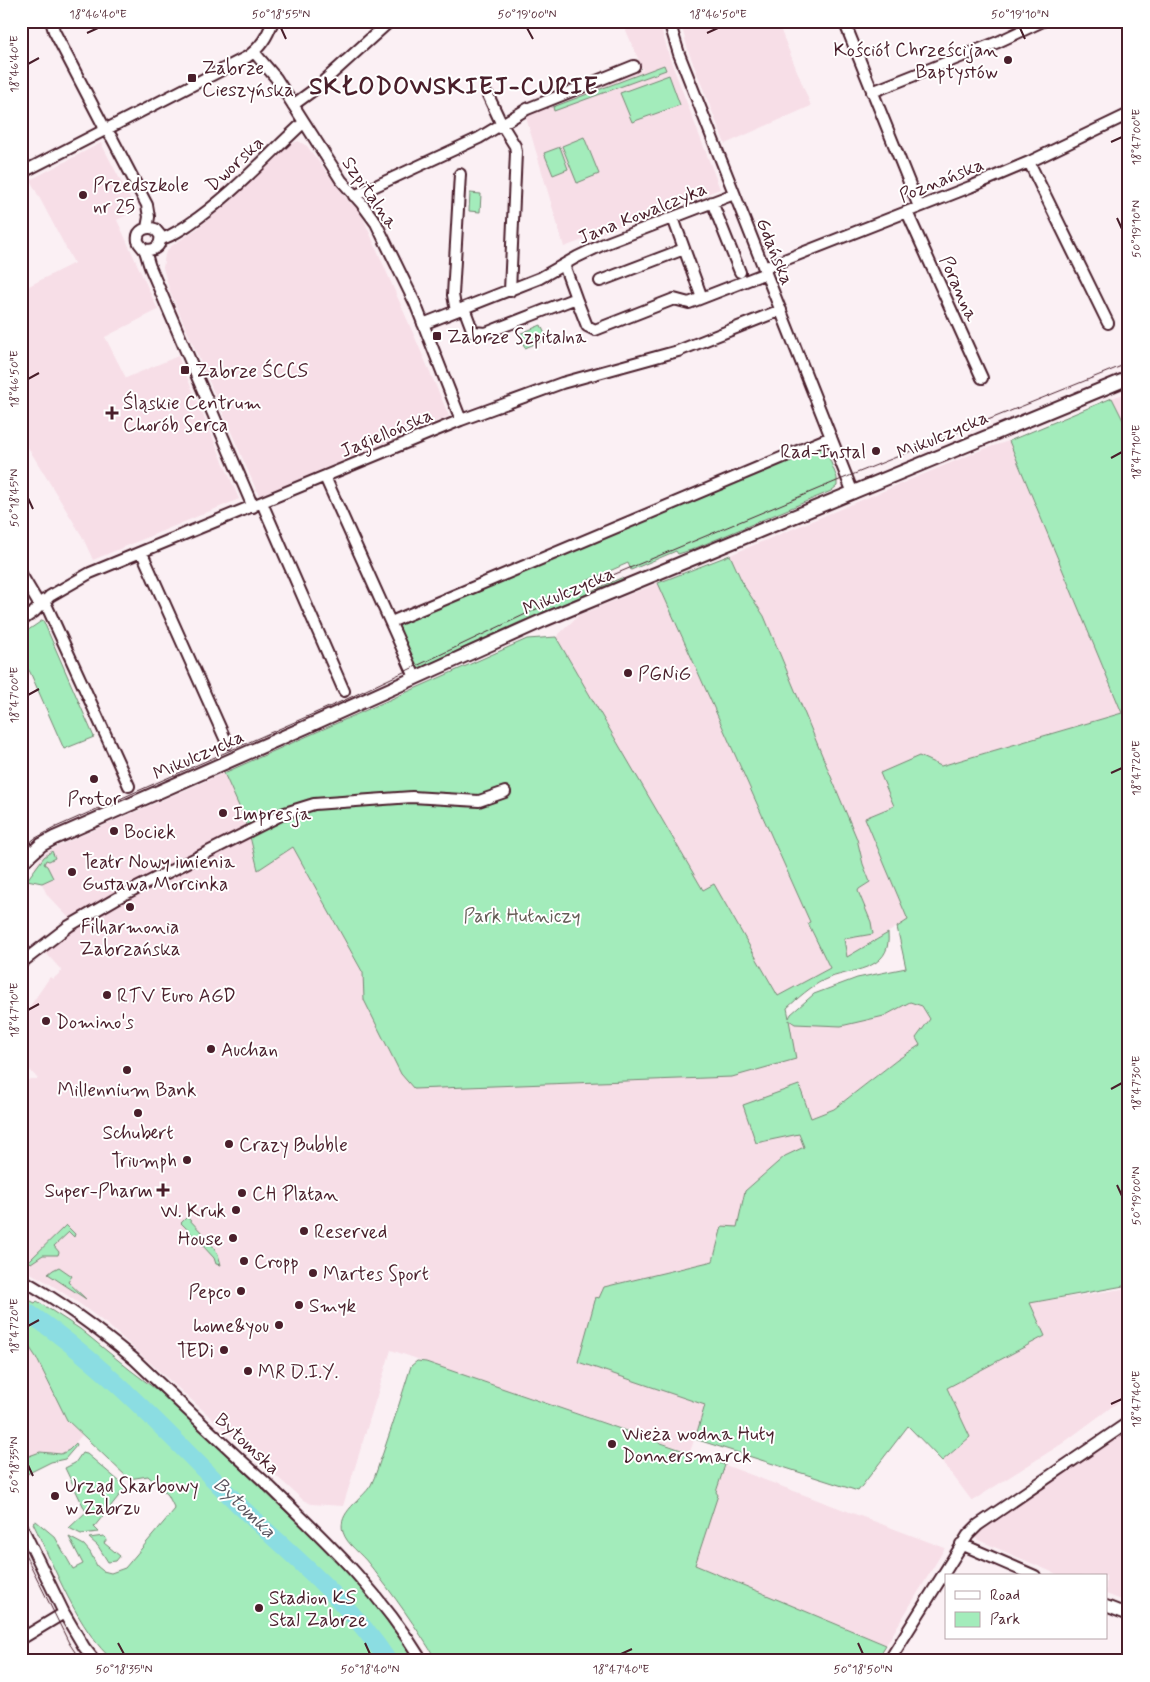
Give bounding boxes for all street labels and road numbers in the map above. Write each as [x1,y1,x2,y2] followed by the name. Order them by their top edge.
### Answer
[201,131,269,197] street label: Dworska
[336,152,404,235] street label: Szpitalna
[895,152,988,209] street label: Poznańska
[574,176,711,251] street label: Jana Kowalczyka
[750,214,799,289] street label: Gdańska
[933,252,984,326] street label: Poranna
[337,403,438,467] street label: Jagiellońska
[893,405,992,466] street label: Mikulczycka
[519,561,618,622] street label: Mikulczycka
[149,724,248,787] street label: Mikulczycka
[209,1407,285,1481] street label: Bytomska

